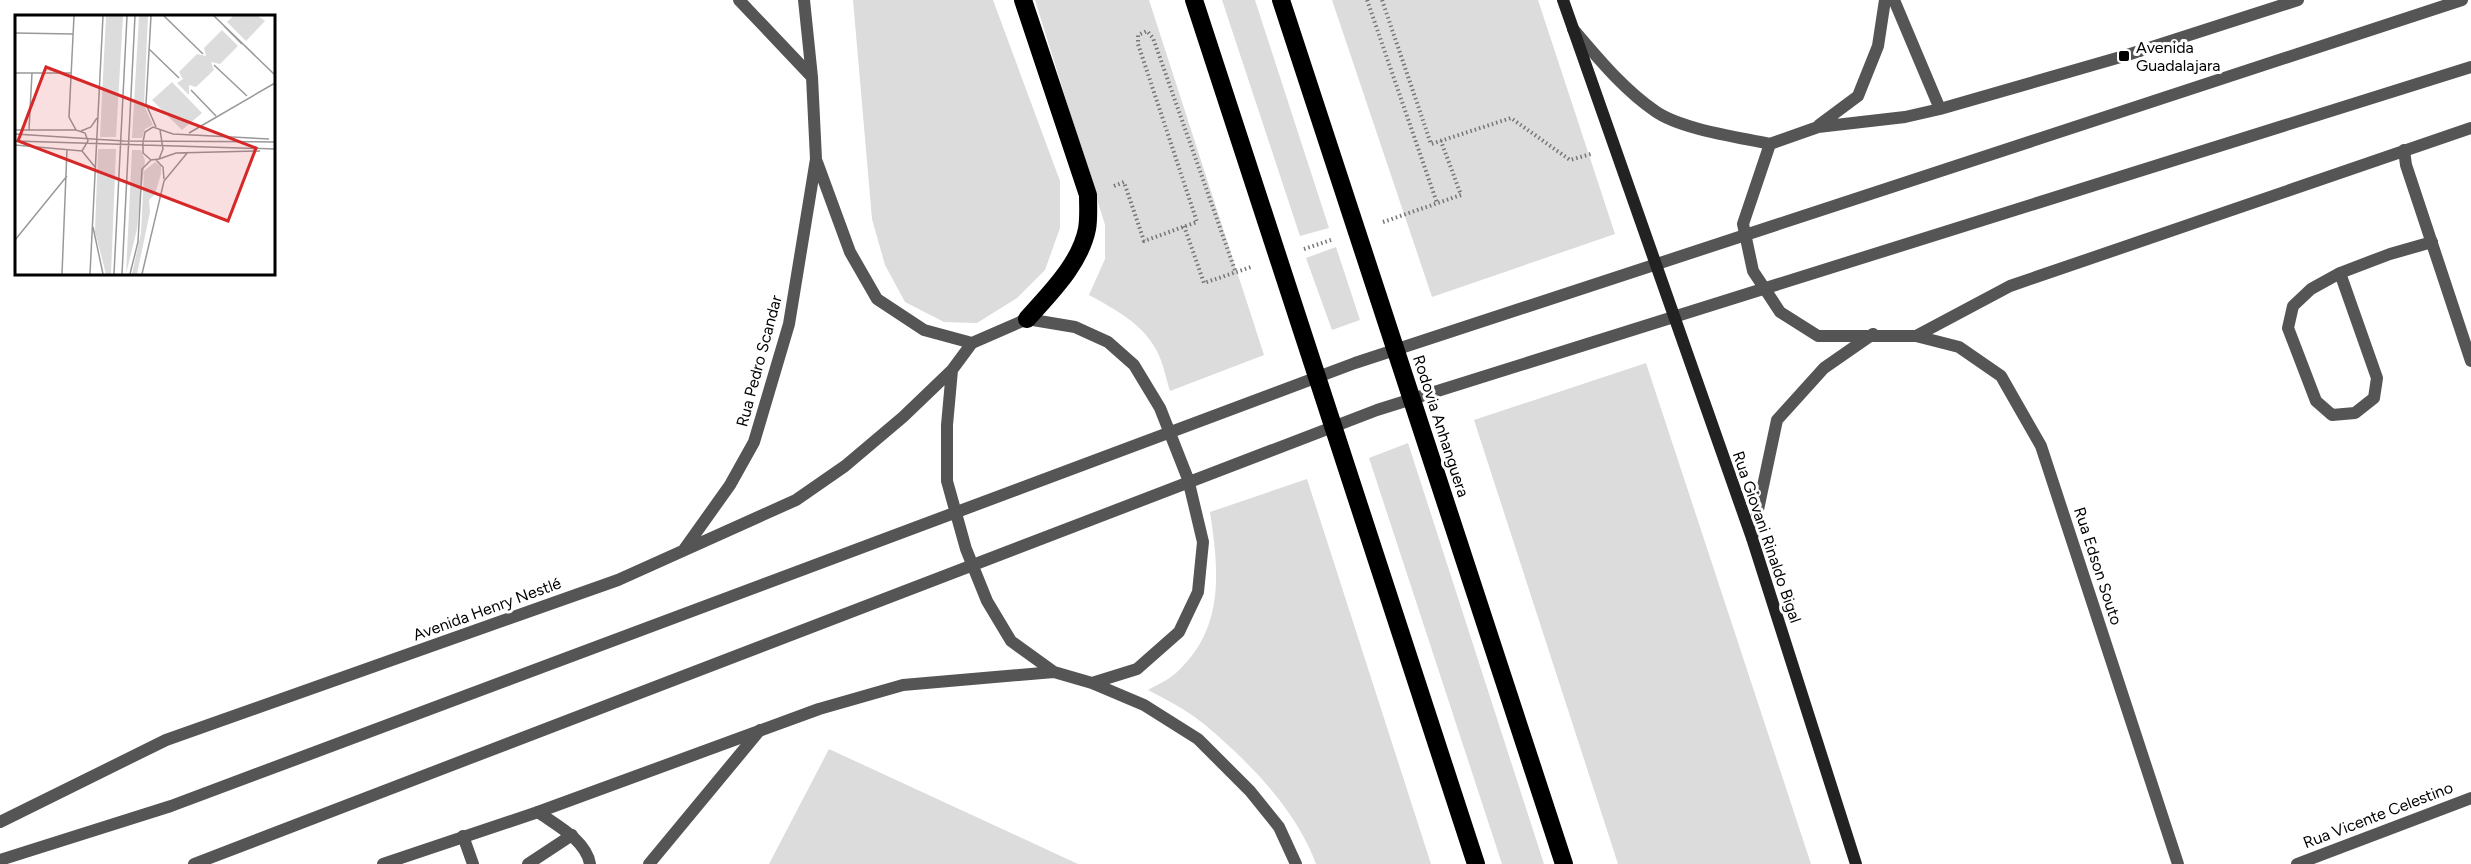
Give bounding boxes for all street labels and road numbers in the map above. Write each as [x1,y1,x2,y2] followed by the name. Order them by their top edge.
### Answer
[732,293,786,429] street label: Rua Pedro Scandar
[1409,353,1473,499] street label: Rodovia Anhanguera
[1729,449,1805,625] street label: Rua Giovani Rinaldo Bigal
[2070,505,2126,627] street label: Rua Edson Souto
[410,573,564,645] street label: Avenida Henry Nestlé
[2300,778,2456,852] street label: Rua Vicente Celestino

